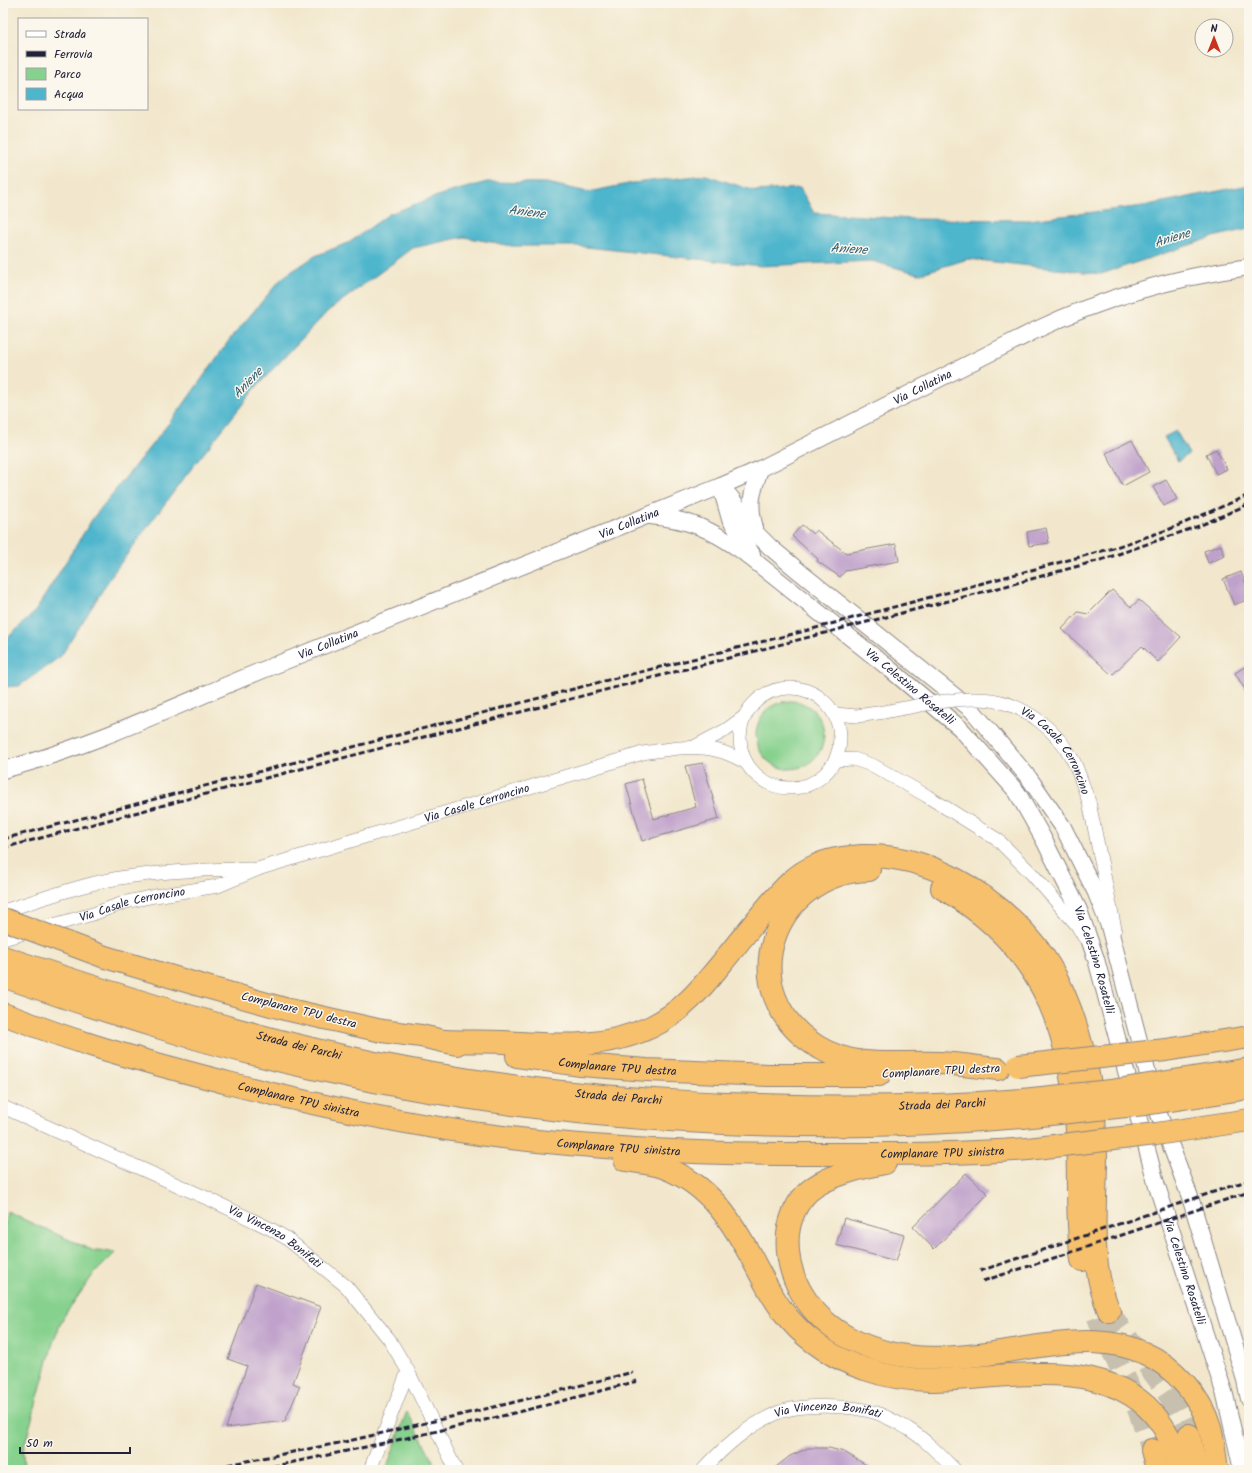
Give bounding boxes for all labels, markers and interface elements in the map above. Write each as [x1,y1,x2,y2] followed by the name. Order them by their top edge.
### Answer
[18,18,148,110] legend
[1194,18,1234,58] north arrow
[1211,20,1218,38] text: N
[54,25,87,44] text: Strada
[54,45,93,64] text: Ferrovia
[54,65,81,84] text: Parco
[54,85,84,104] text: Acqua
[507,200,547,225] water label: Aniene
[1152,223,1194,254] water label: Aniene
[830,238,869,261] water label: Aniene
[228,362,269,403] water label: Aniene
[890,365,956,410] street label: Via Collatina
[596,503,662,545] street label: Via Collatina
[295,624,362,665] street label: Via Collatina
[861,644,960,731] street label: Via Celestino Rosatelli
[1017,702,1095,797] street label: Via Casale Cerroncino
[422,779,532,828] street label: Via Casale Cerroncino
[77,882,187,927] street label: Via Casale Cerroncino
[1068,903,1120,1017] street label: Via Celestino Rosatelli
[239,987,359,1034] street label: Complanare TPU destra
[254,1026,344,1066] street label: Strada dei Parchi
[557,1053,677,1081] street label: Complanare TPU destra
[881,1059,1001,1084] street label: Complanare TPU destra
[236,1077,361,1123] street label: Complanare TPU sinistra
[574,1084,663,1111] street label: Strada dei Parchi
[898,1094,987,1116] street label: Strada dei Parchi
[556,1134,681,1161] street label: Complanare TPU sinistra
[880,1142,1005,1164] street label: Complanare TPU sinistra
[225,1201,327,1274] street label: Via Vincenzo Bonifati
[1158,1215,1211,1328] street label: Via Celestino Rosatelli
[772,1397,886,1424] street label: Via Vincenzo Bonifati
[20,1429,130,1455] scale bar
[26,1434,53,1453] text: 50 m

